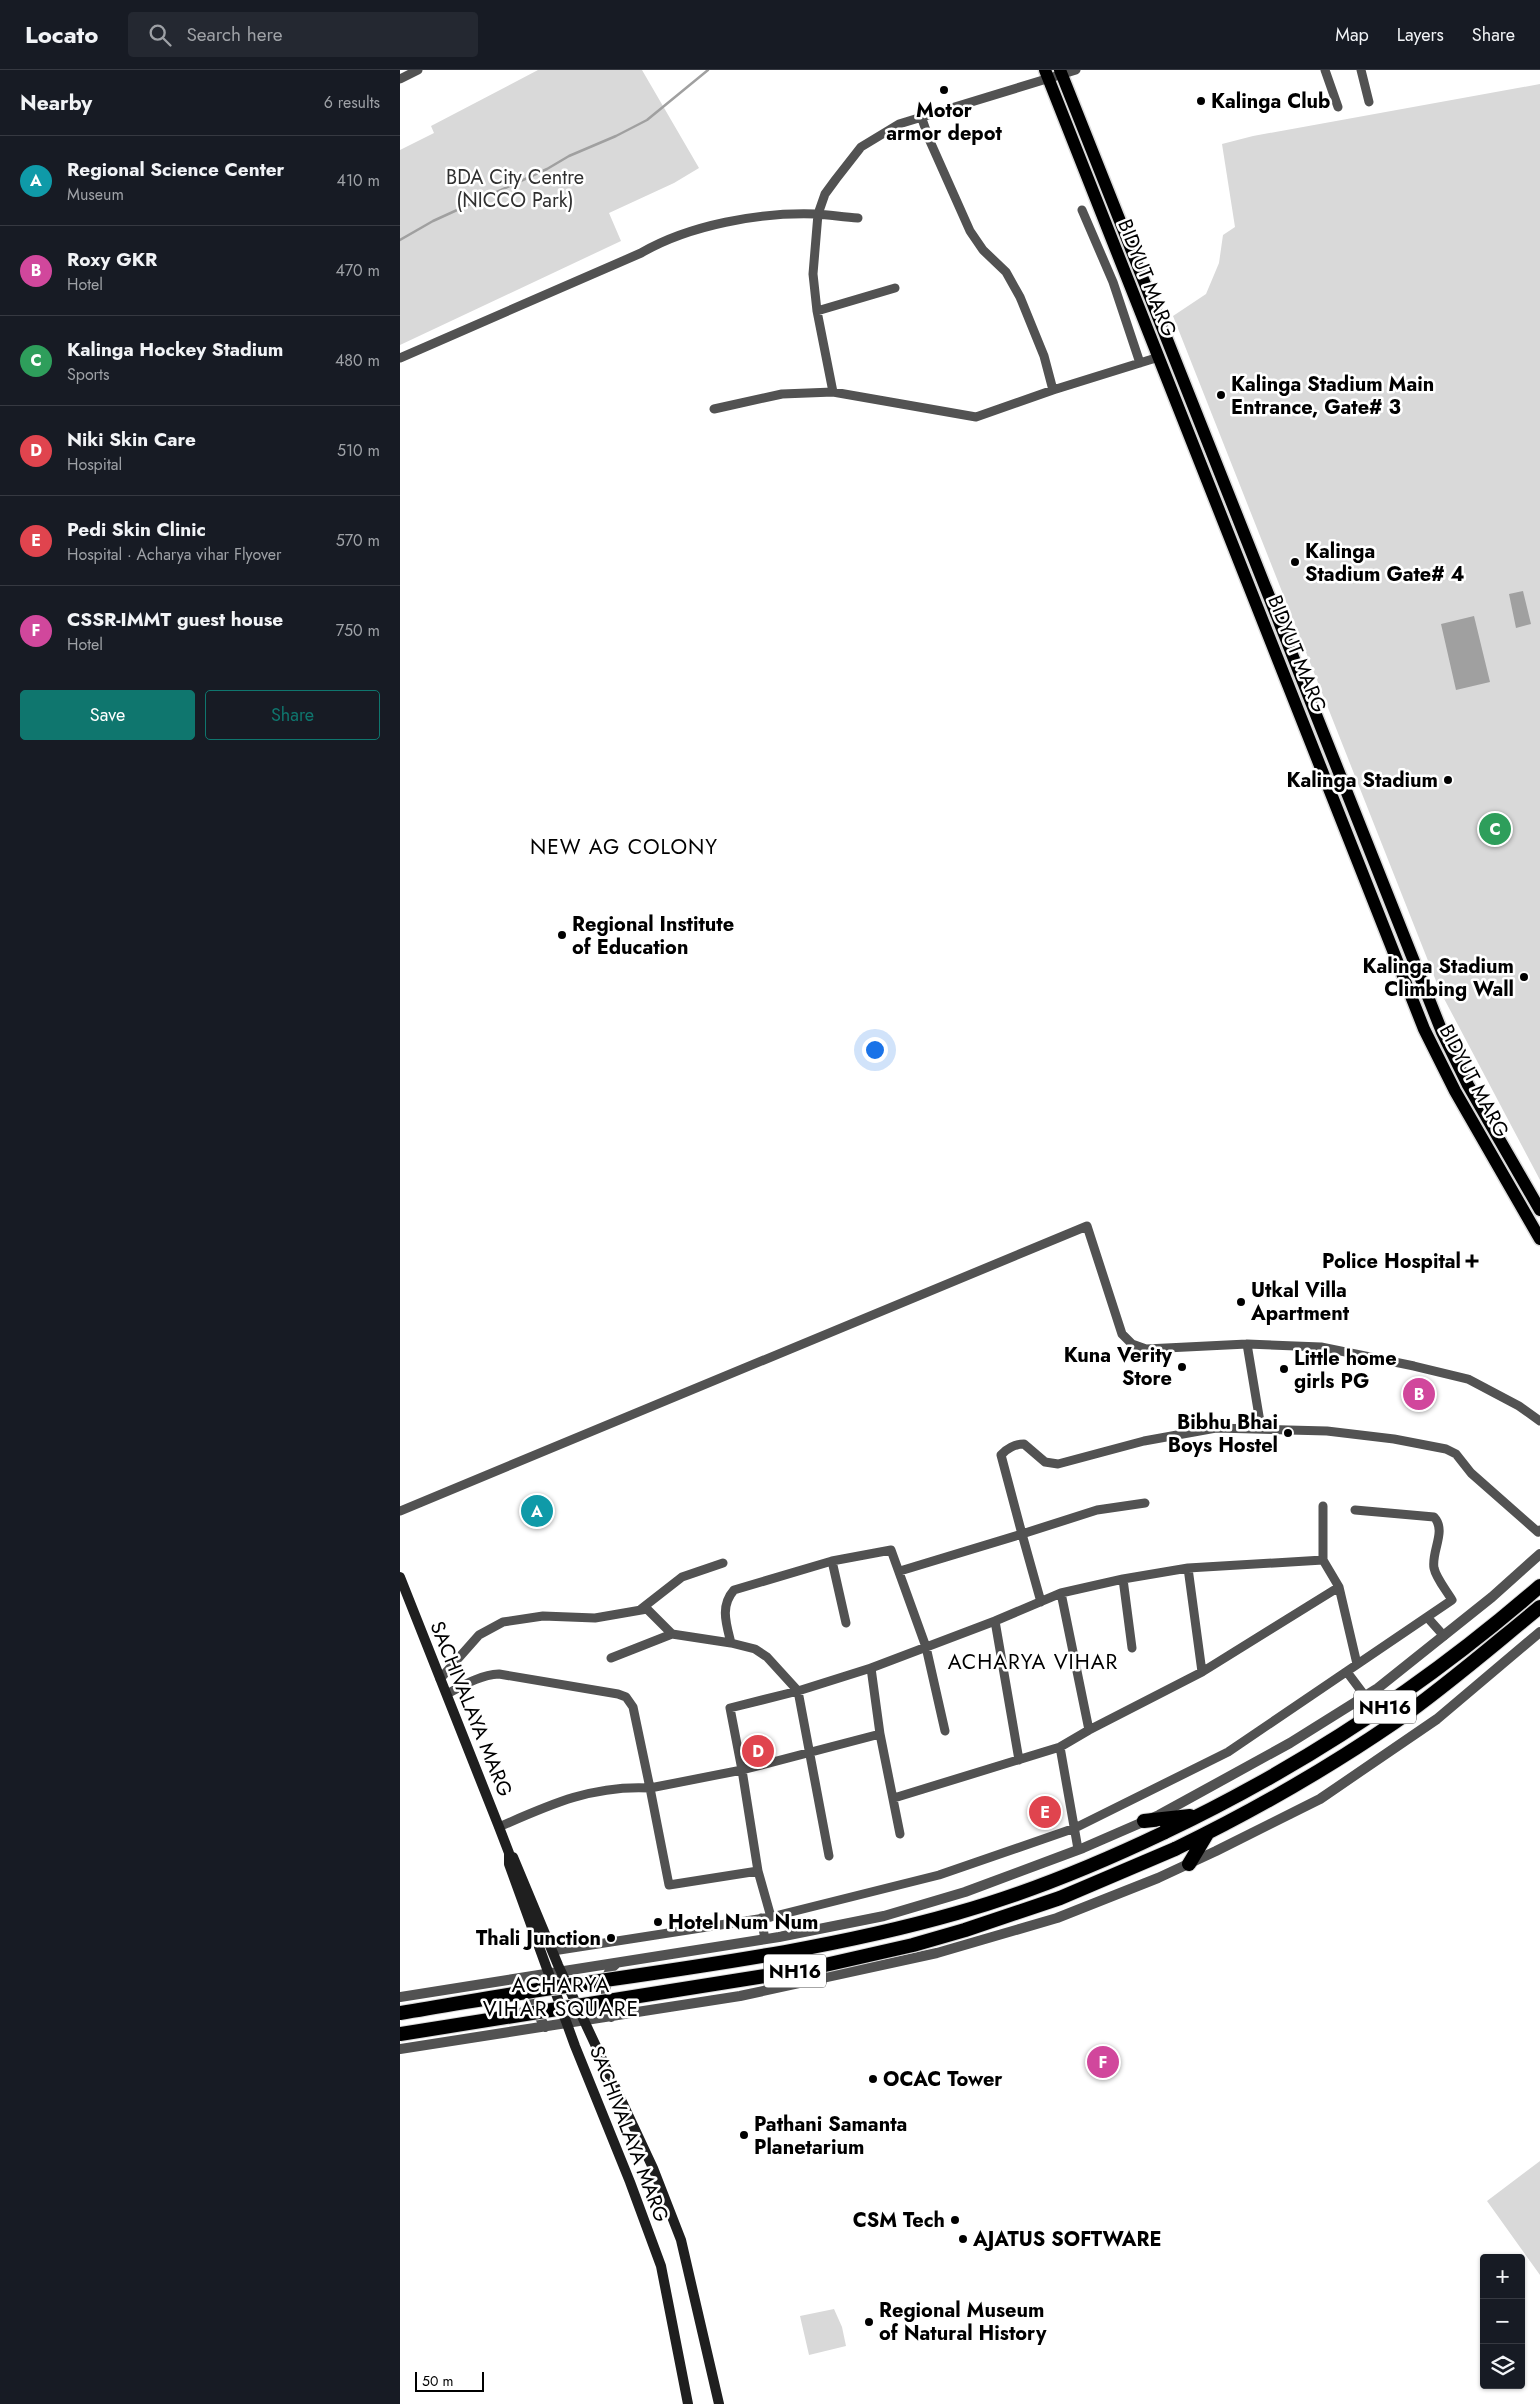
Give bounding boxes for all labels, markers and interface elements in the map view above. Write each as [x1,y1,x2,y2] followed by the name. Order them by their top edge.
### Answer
[128,12,478,57] search box
[25,17,98,52] text: Locato
[146,21,174,49] icon: search
[186,21,283,48] text: Search here
[1335,22,1369,48] text: Map
[1397,22,1444,48] text: Layers
[1472,22,1515,48] text: Share
[938,84,950,96] marker: Motor armor depot
[1211,87,1330,116] place label: Kalinga Club
[20,88,92,118] text: Nearby
[324,91,380,114] text: 6 results
[1195,95,1207,107] marker: Kalinga Club
[886,96,1002,148] place label: Motor armor depot
[67,156,284,183] text: Regional Science Center
[446,163,584,215] park label: BDA City Centre (NICCO Park)
[30,169,42,192] text: A
[337,169,380,192] text: 410 m
[67,183,124,206] text: Museum
[1110,215,1184,341] street label: BIDYUT MARG
[67,246,157,273] text: Roxy GKR
[31,259,41,282] text: B
[335,259,380,282] text: 470 m
[67,273,103,296] text: Hotel
[67,336,283,363] text: Kalinga Hockey Stadium
[30,349,42,372] text: C
[335,349,380,372] text: 480 m
[67,363,109,386] text: Sports
[1231,370,1434,422] place label: Kalinga Stadium Main Entrance, Gate# 3
[1215,389,1227,401] marker: Kalinga Stadium Main Entrance, Gate# 3
[67,426,196,453] text: Niki Skin Care
[30,439,42,462] text: D
[337,439,380,462] text: 510 m
[67,453,122,476] text: Hospital
[67,516,206,543] text: Pedi Skin Clinic
[31,529,41,552] text: E
[336,529,380,552] text: 570 m
[1305,537,1465,589] place label: Kalinga Stadium Gate# 4
[67,543,281,566] text: Hospital · Acharya vihar Flyover
[1289,556,1301,568] marker: Kalinga Stadium Gate# 4
[1260,591,1334,717] street label: BIDYUT MARG
[67,606,283,633] text: CSSR-IMMT guest house
[32,619,40,642] text: F
[336,619,380,642] text: 750 m
[67,633,103,656] text: Hotel
[20,690,195,740] button: Save
[205,690,380,740] button: Share
[1286,766,1438,795] place label: Kalinga Stadium
[1442,774,1454,786] marker: Kalinga Stadium
[1479,810,1511,848] pin: C
[530,832,718,862] district label: NEW AG COLONY
[572,910,734,962] place label: Regional Institute of Education
[556,929,568,941] marker: Regional Institute of Education
[1362,952,1514,1004] place label: Kalinga Stadium Climbing Wall
[1518,971,1530,983] marker: Kalinga Stadium Climbing Wall
[1432,1019,1516,1143] street label: BIDYUT MARG
[862,1037,888,1063] your location
[1322,1247,1461,1276] place label: Police Hospital
[1465,1254,1479,1268] marker: Police Hospital
[1250,1276,1350,1328] place label: Utkal Villa Apartment
[1235,1296,1247,1308] marker: Utkal Villa Apartment
[1064,1341,1173,1393] place label: Kuna Verity Store
[1294,1344,1397,1396] place label: Little home girls PG
[1176,1361,1188,1373] marker: Kuna Verity Store
[1278,1363,1290,1375] marker: Little home girls PG
[1403,1375,1435,1413] pin: B
[1168,1408,1278,1460] place label: Bibhu Bhai Boys Hostel
[1282,1427,1294,1439] marker: Bibhu Bhai Boys Hostel
[521,1492,553,1530] pin: A
[423,1617,519,1801] street label: SACHIVALAYA MARG
[948,1647,1118,1677] district label: ACHARYA VIHAR
[1354,1690,1416,1724] road number: NH16
[742,1732,774,1770] pin: D
[1029,1793,1061,1831] pin: E
[668,1908,818,1937] place label: Hotel Num Num
[652,1916,664,1928] marker: Hotel Num Num
[476,1924,601,1953] place label: Thali Junction
[605,1932,617,1944] marker: Thali Junction
[764,1954,826,1988] road number: NH16
[483,1970,639,2024] district label: ACHARYA VIHAR SQUARE
[582,2042,676,2226] street label: SACHIVALAYA MARG
[1087,2043,1119,2081] pin: F
[883,2065,1003,2094] place label: OCAC Tower
[867,2073,879,2085] marker: OCAC Tower
[754,2110,907,2162] place label: Pathani Samanta Planetarium
[738,2129,750,2141] marker: Pathani Samanta Planetarium
[853,2206,945,2235] place label: CSM Tech
[949,2214,961,2226] marker: CSM Tech
[972,2225,1162,2254] place label: AJATUS SOFTWARE
[957,2233,969,2245] marker: AJATUS SOFTWARE
[1480,2254,1525,2389] map controls
[1480,2254,1525,2299] button: +
[879,2296,1047,2348] place label: Regional Museum of Natural History
[1480,2299,1525,2344] button: −
[863,2316,875,2328] marker: Regional Museum of Natural History
[1480,2344,1525,2389] button: layers
[415,2369,484,2392] scale bar
[422,2371,453,2391] text: 50 m

